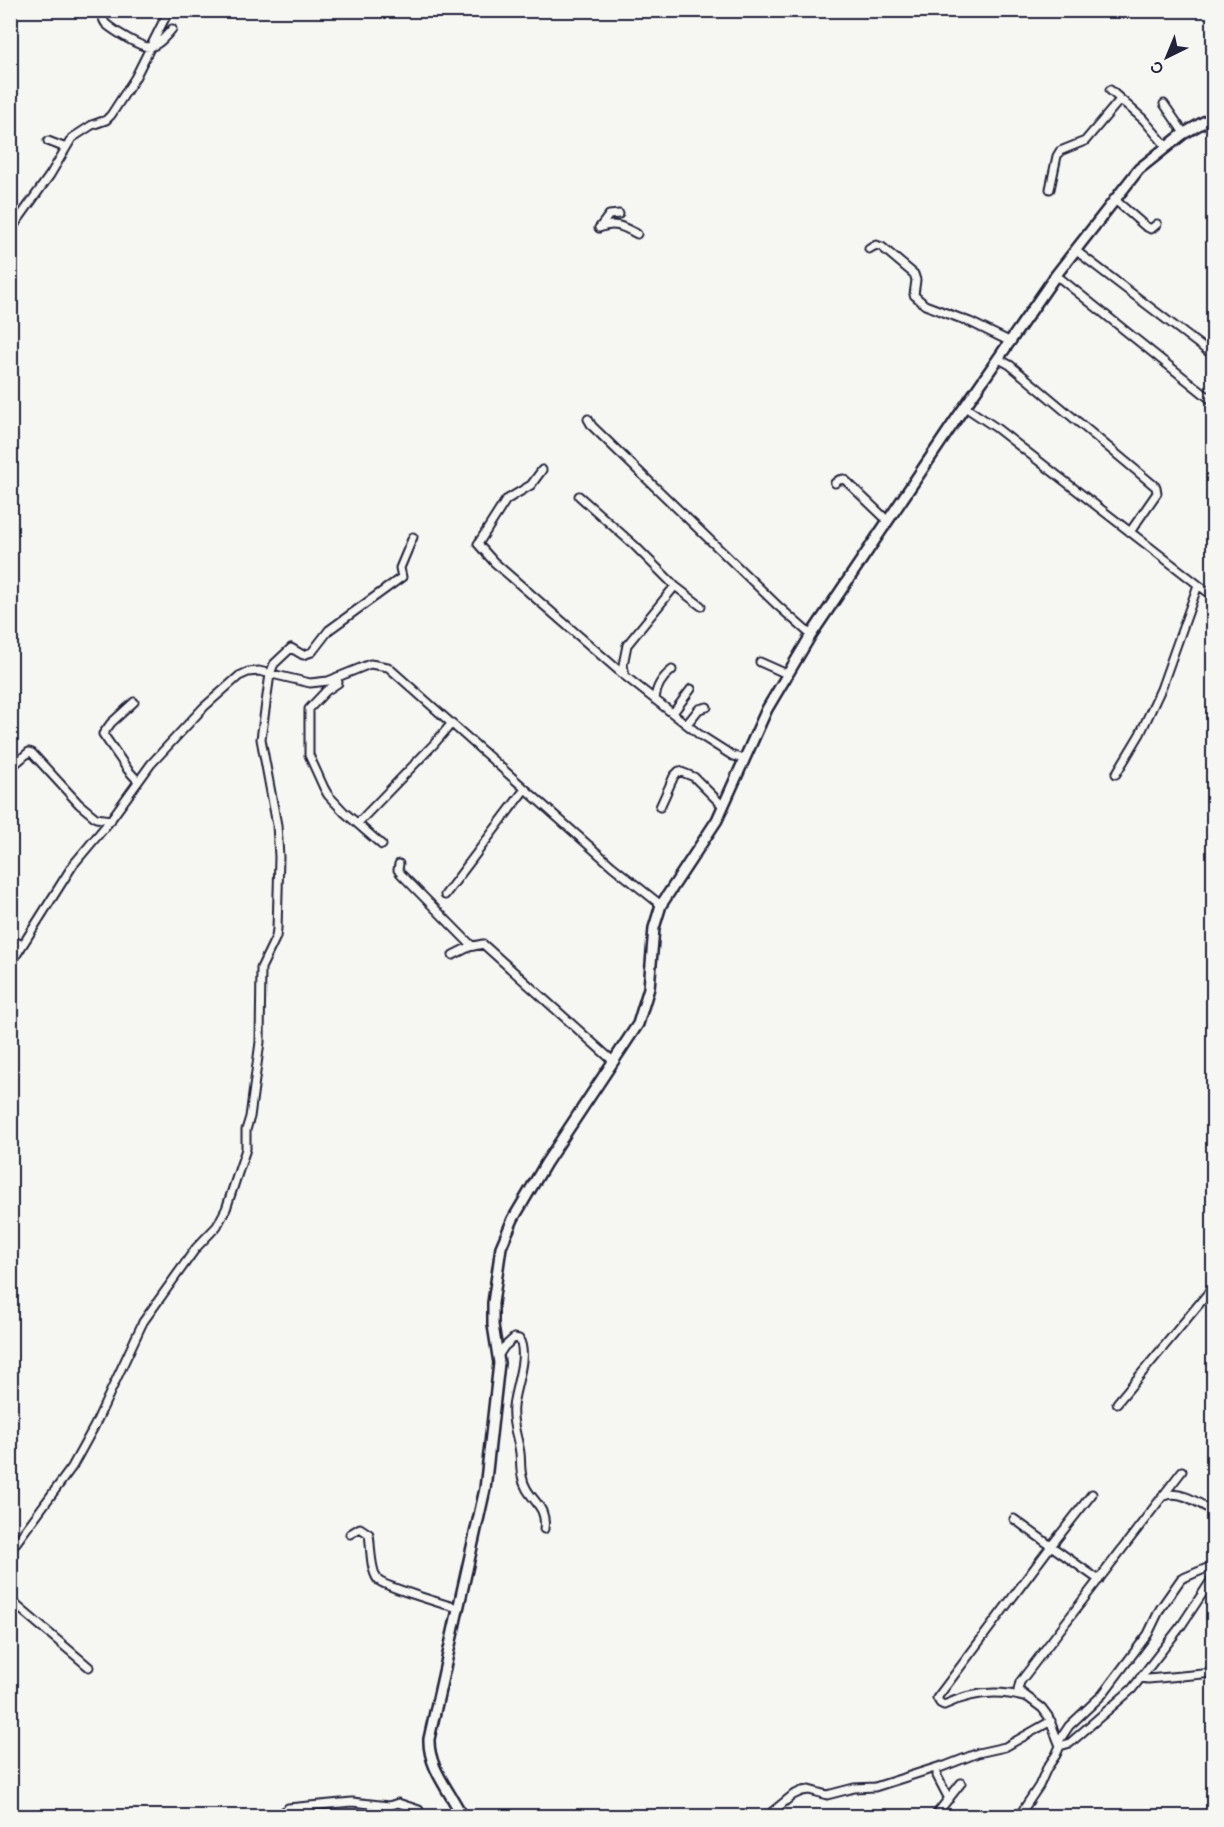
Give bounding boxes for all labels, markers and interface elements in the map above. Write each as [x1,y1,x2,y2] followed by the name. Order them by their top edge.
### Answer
[1137,27,1197,87] north arrow
[1147,56,1168,78] text: С

